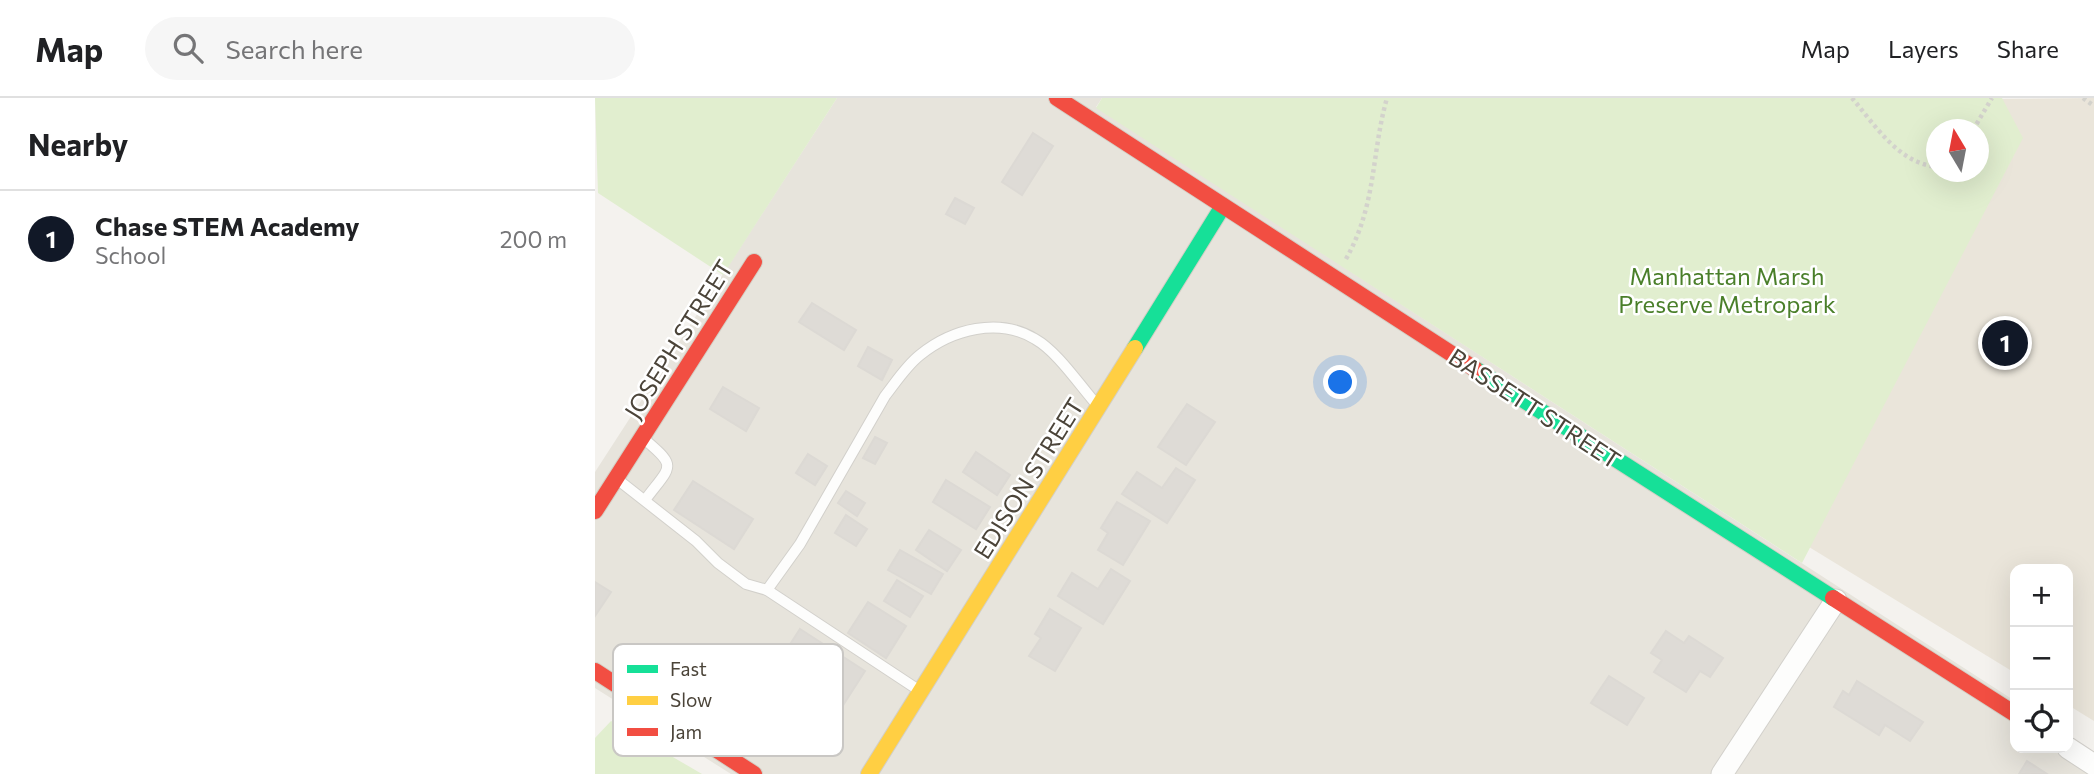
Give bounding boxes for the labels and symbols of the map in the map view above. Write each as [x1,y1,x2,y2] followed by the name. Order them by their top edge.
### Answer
[1926,119,1989,182] north arrow
[618,254,738,424] street label: JOSEPH STREET
[1618,261,1836,318] park label: Manhattan Marsh Preserve Metropark
[1982,317,2028,369] pin: 1
[1444,342,1626,474] street label: BASSETT STREET
[1323,365,1357,399] your location
[967,392,1089,564] street label: EDISON STREET
[613,644,843,756] legend
[670,657,707,680] text: Fast
[670,688,712,711] text: Slow
[670,720,702,743] text: Jam

